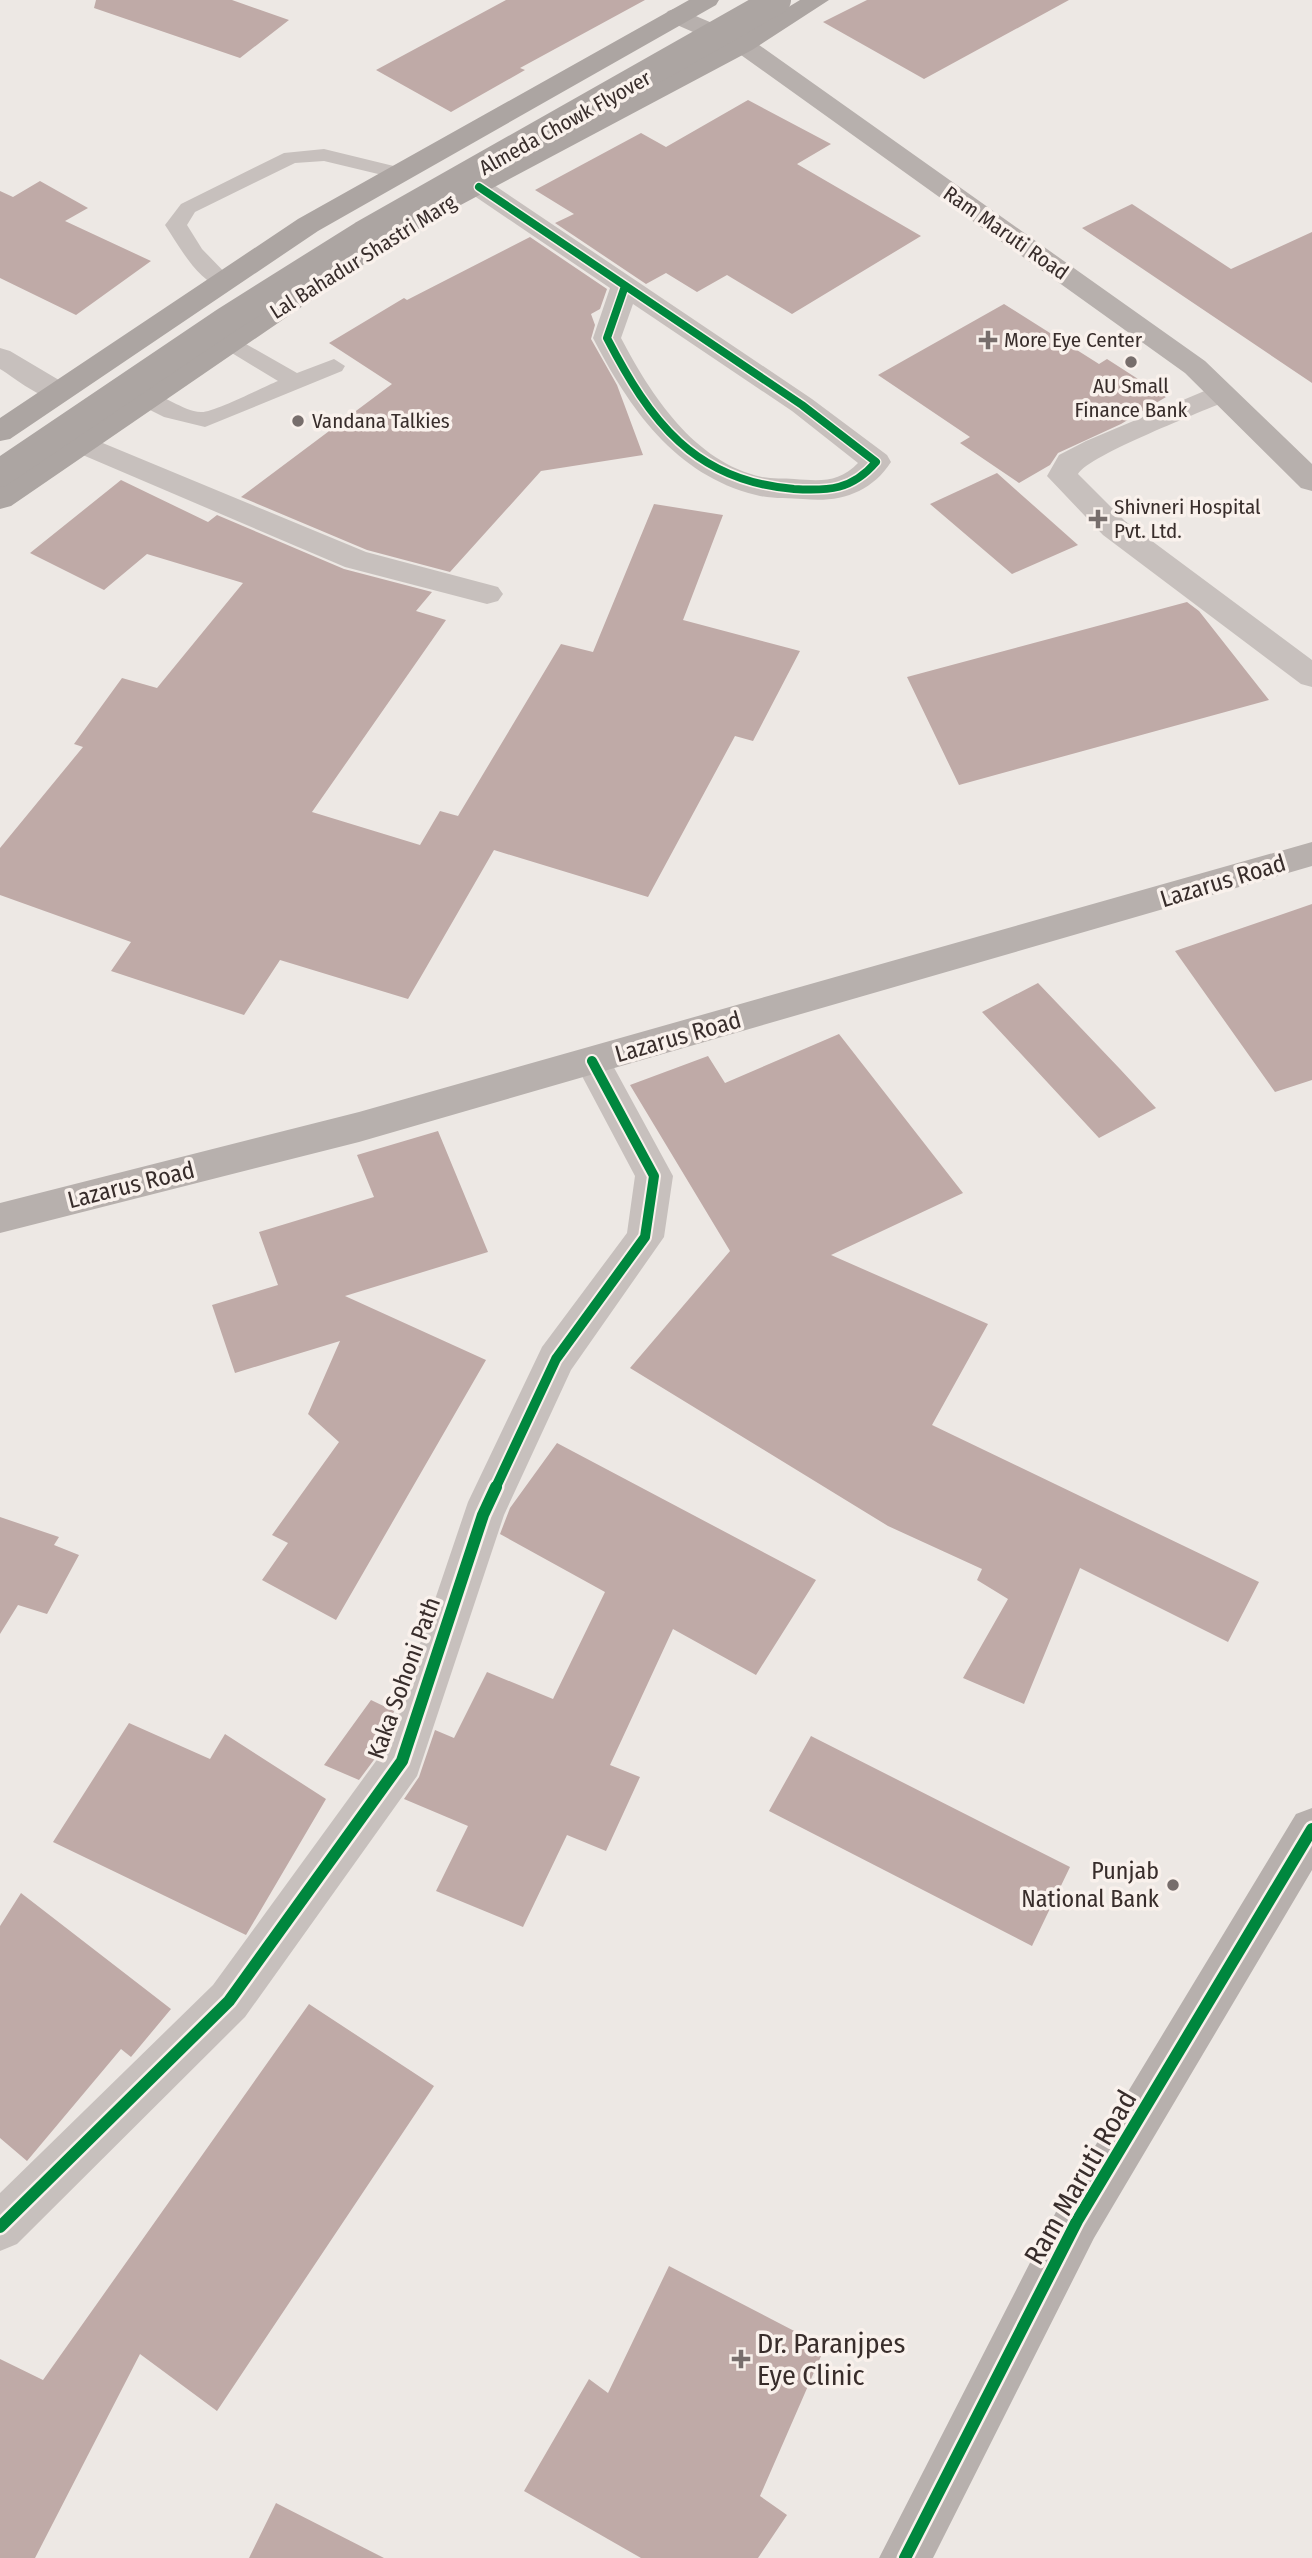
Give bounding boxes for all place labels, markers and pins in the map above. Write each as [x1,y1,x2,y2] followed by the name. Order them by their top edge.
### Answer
[1004,327,1143,353] place label: More Eye Center
[978,330,998,350] marker: More Eye Center
[1123,354,1139,370] marker: AU Small Finance Bank
[1075,373,1188,423] place label: AU Small Finance Bank
[312,408,450,434] place label: Vandana Talkies
[290,413,306,429] marker: Vandana Talkies
[1114,494,1261,544] place label: Shivneri Hospital Pvt. Ltd.
[1088,509,1108,529] marker: Shivneri Hospital Pvt. Ltd.
[1021,1857,1160,1913] place label: Punjab National Bank
[1165,1877,1181,1893] marker: Punjab National Bank
[757,2327,905,2392] place label: Dr. Paranjpes Eye Clinic
[731,2349,751,2369] marker: Dr. Paranjpes Eye Clinic

